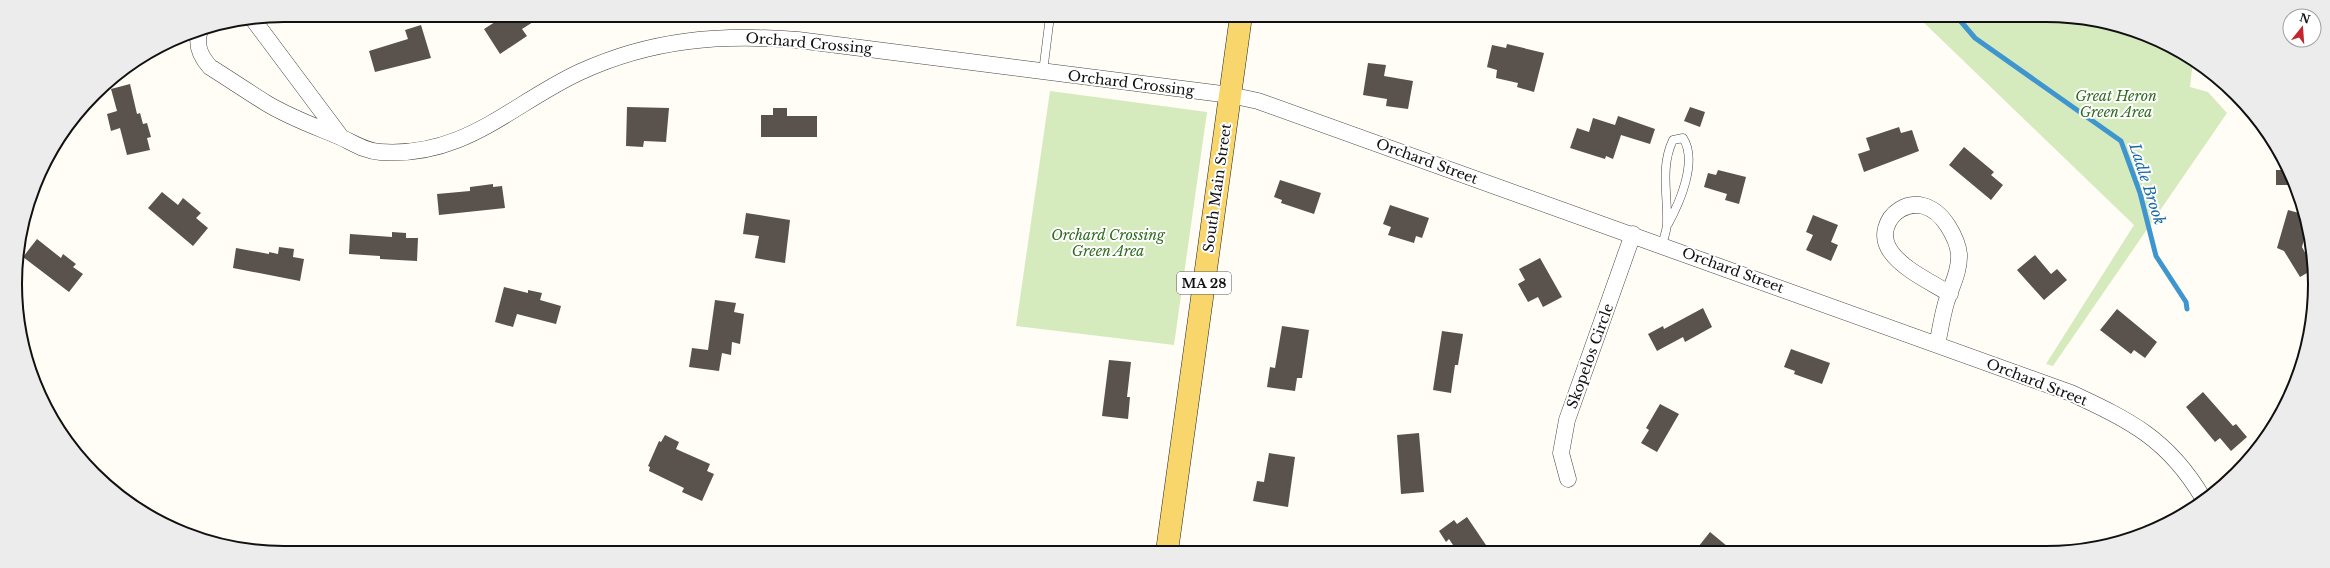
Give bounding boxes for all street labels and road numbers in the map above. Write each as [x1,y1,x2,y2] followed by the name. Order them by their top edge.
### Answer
[745,28,874,58] street label: Orchard Crossing
[1067,66,1196,100] street label: Orchard Crossing
[1199,122,1235,254] street label: South Main Street
[1374,134,1481,188] street label: Orchard Street
[1680,243,1787,297] street label: Orchard Street
[1177,272,1231,294] road number: MA 28
[1563,301,1617,411] street label: Skopelos Circle
[1984,354,2091,410] street label: Orchard Street

